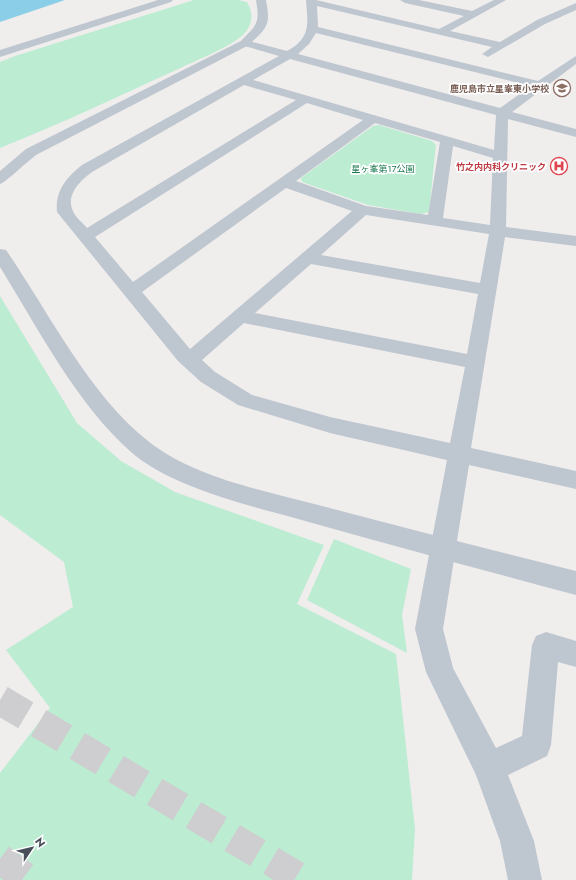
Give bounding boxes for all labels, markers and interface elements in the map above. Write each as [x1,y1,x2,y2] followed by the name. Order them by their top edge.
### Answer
[552,78,572,98] school or university icon: 鹿児島市立星峯東小学校
[450,82,550,95] place label: 鹿児島市立星峯東小学校
[549,156,569,176] hospital icon: 竹之内内科クリニック
[456,160,546,173] place label: 竹之内内科クリニック
[352,162,414,175] park label: 星ヶ峯第17公園
[12,828,52,868] north arrow
[31,834,49,850] text: N

